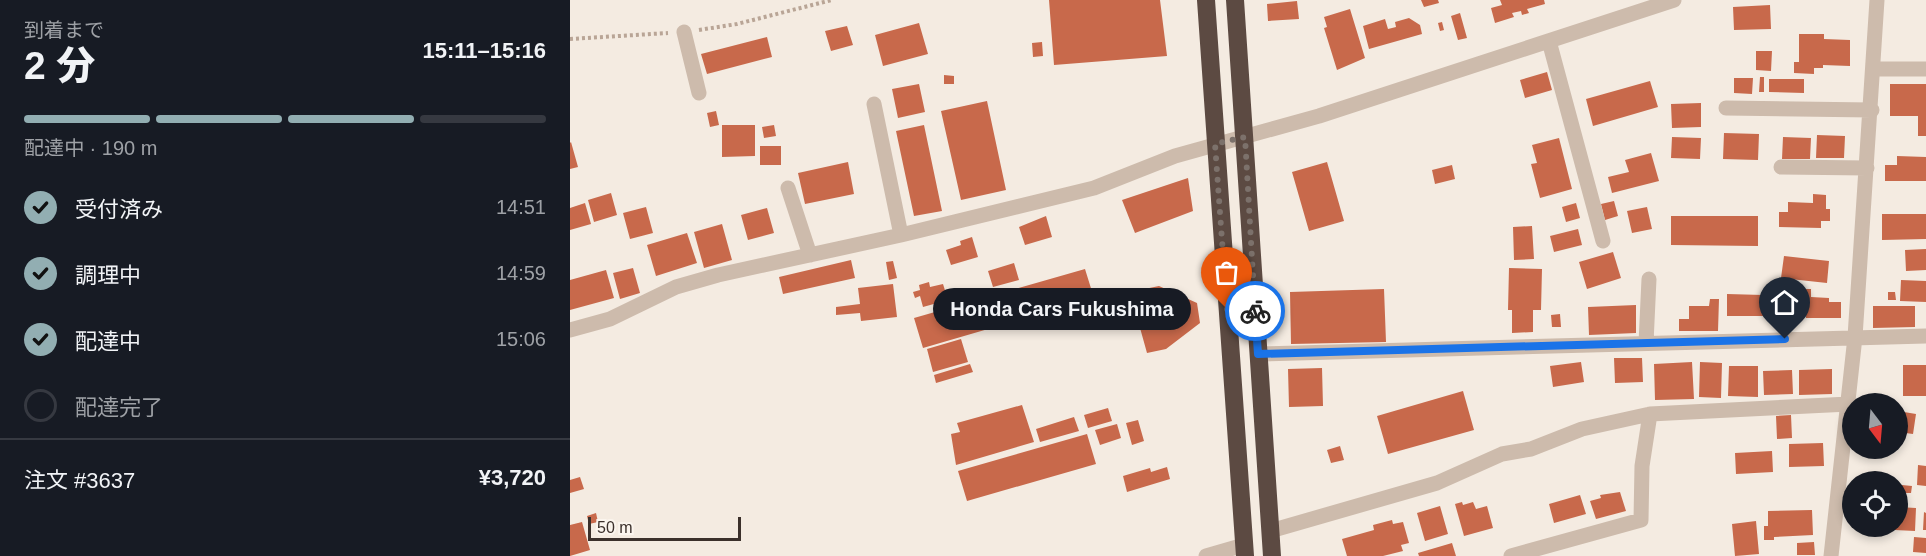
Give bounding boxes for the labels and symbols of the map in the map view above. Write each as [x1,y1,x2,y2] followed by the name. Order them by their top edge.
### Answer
[1201,247,1252,309] pin
[1759,277,1810,339] pin
[1225,281,1285,341] courier
[933,288,1191,330] callout: Honda Cars Fukushima
[1842,393,1908,459] north arrow
[588,514,741,542] scale bar

